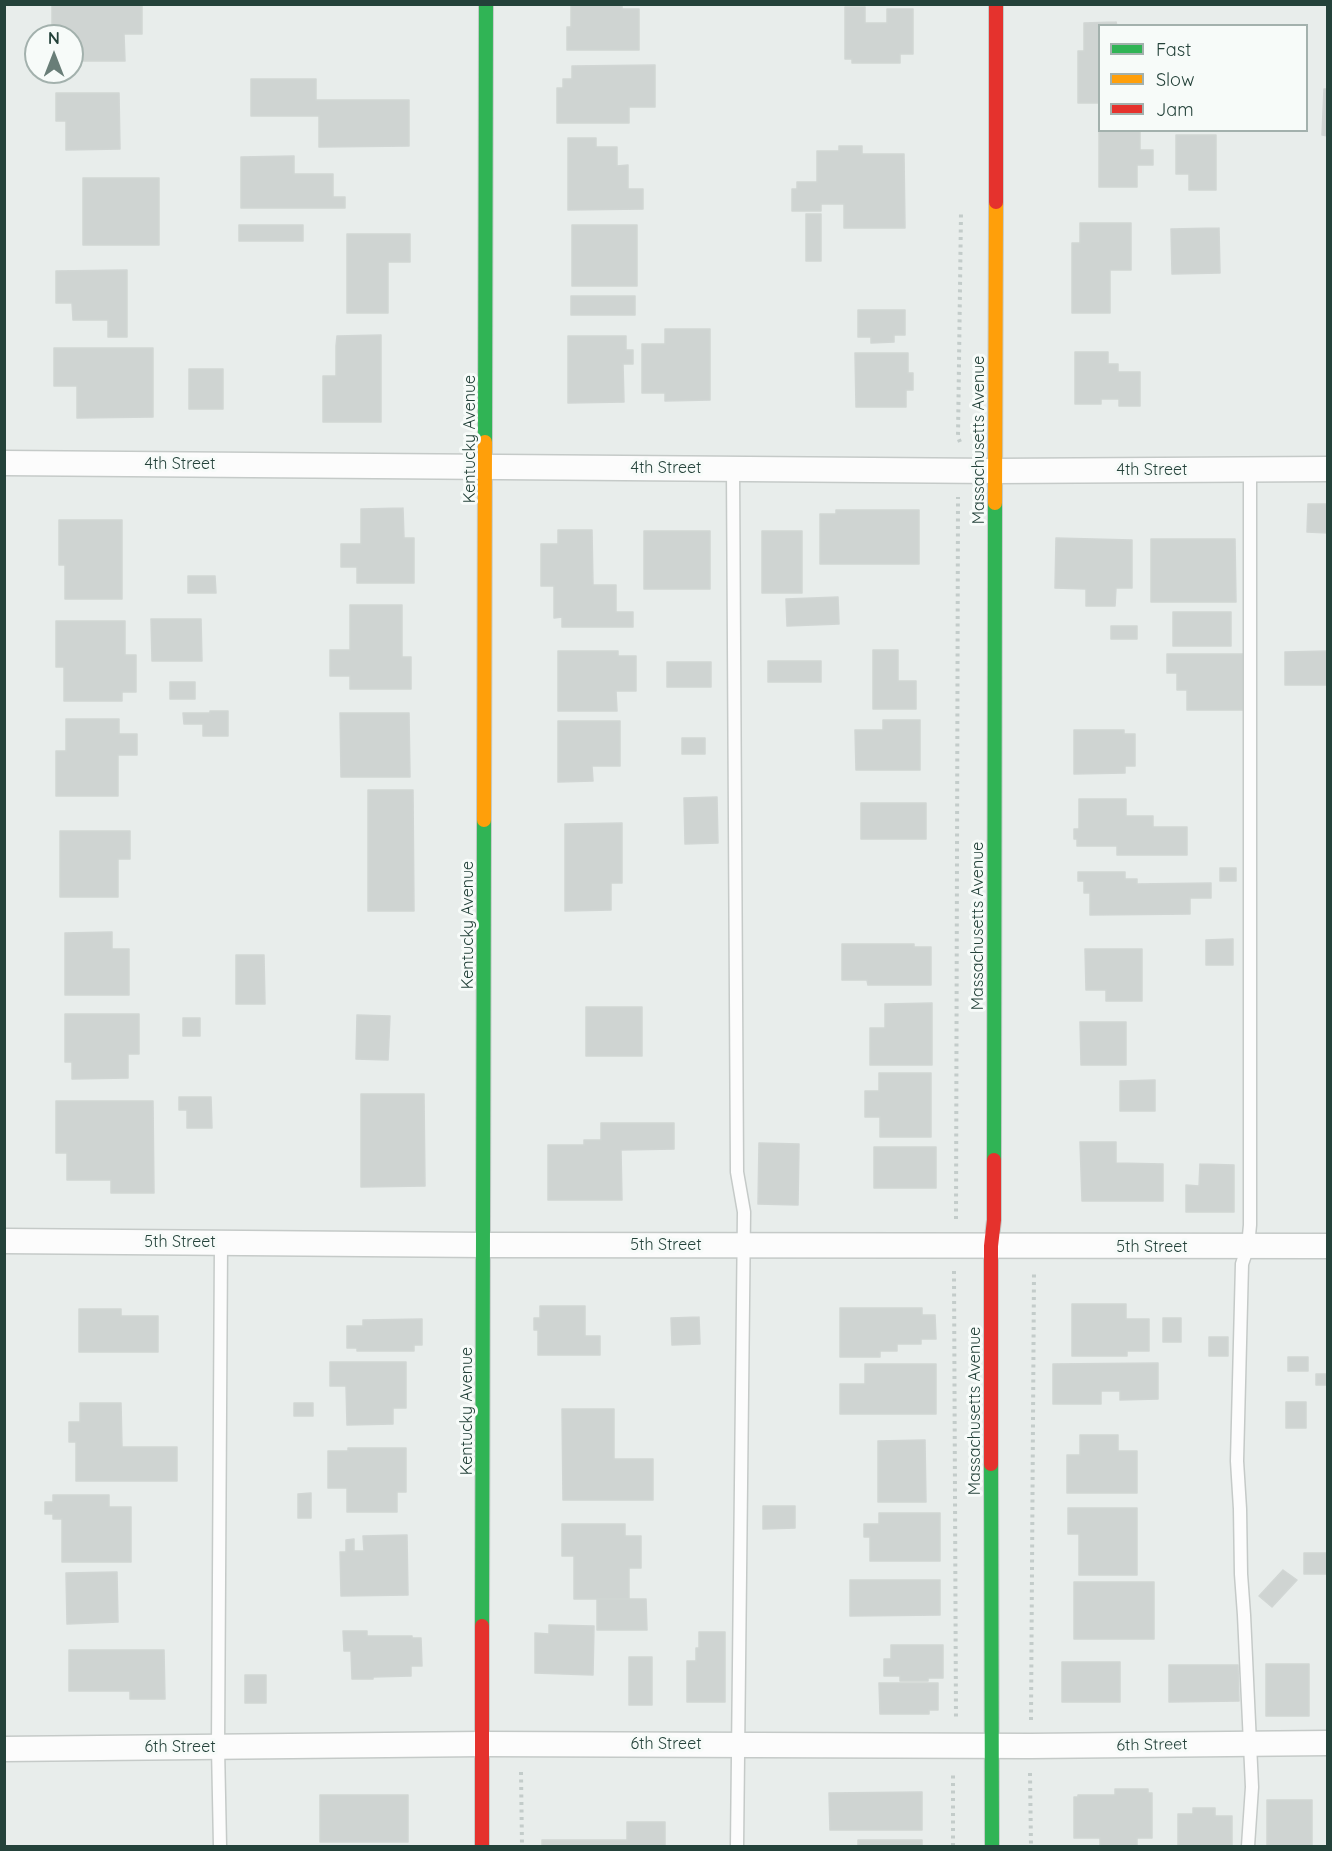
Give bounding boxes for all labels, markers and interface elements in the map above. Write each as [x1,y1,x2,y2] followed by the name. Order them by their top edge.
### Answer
[24,24,84,84] north arrow
[1098,24,1308,132] legend
[48,28,60,48] text: N
[1156,38,1191,61] text: Fast
[1156,68,1194,91] text: Slow
[1156,98,1194,121] text: Jam
[969,356,989,524] street label: Massachusetts Avenue
[460,375,480,503] street label: Kentucky Avenue
[144,454,216,474] street label: 4th Street
[630,458,702,478] street label: 4th Street
[1116,460,1188,480] street label: 4th Street
[968,842,988,1010] street label: Massachusetts Avenue
[458,861,478,989] street label: Kentucky Avenue
[144,1232,216,1252] street label: 5th Street
[630,1235,702,1255] street label: 5th Street
[1116,1237,1188,1257] street label: 5th Street
[965,1327,985,1495] street label: Massachusetts Avenue
[457,1347,477,1475] street label: Kentucky Avenue
[630,1734,702,1754] street label: 6th Street
[1116,1735,1188,1755] street label: 6th Street
[144,1737,216,1757] street label: 6th Street

